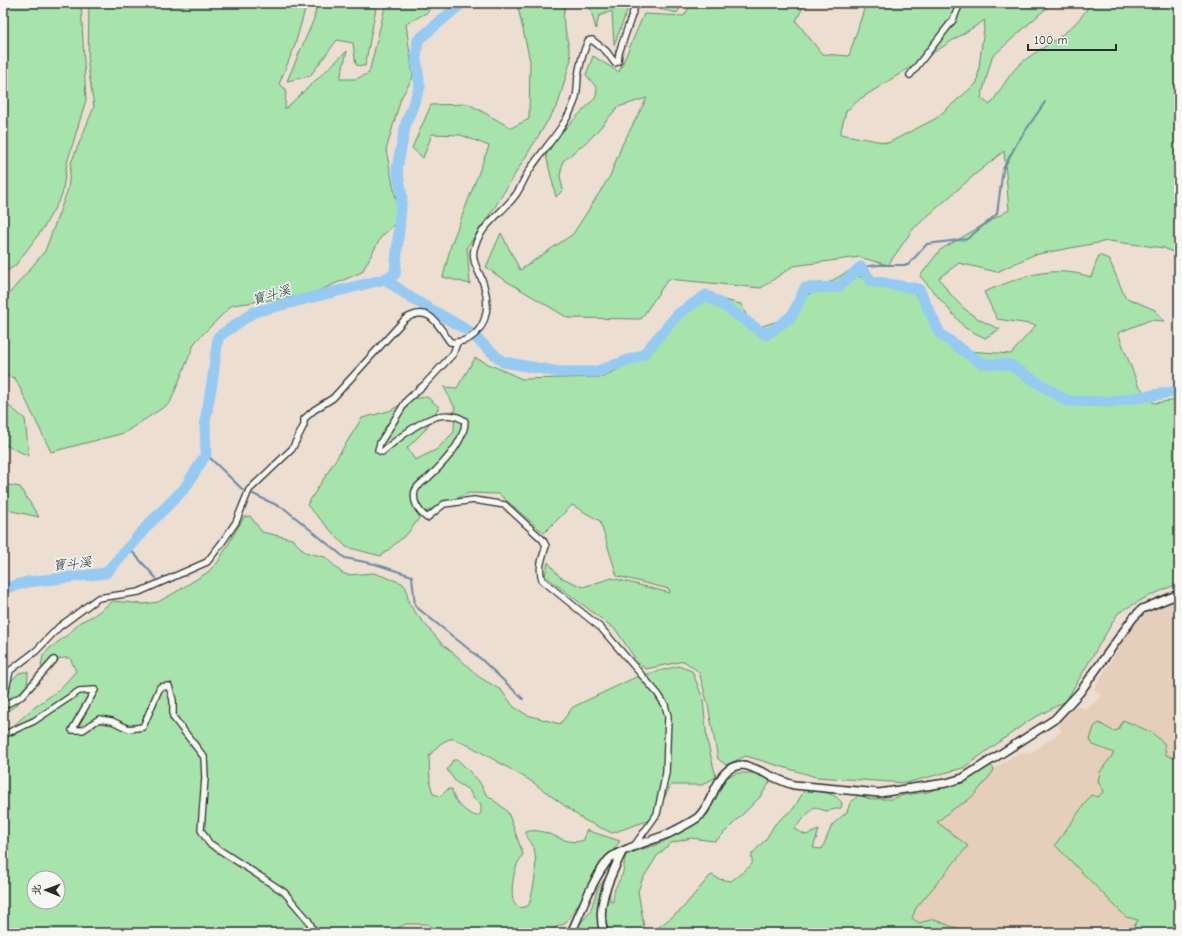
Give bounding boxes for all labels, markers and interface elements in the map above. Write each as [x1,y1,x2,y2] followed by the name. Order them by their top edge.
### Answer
[1028,26,1116,52] scale bar
[1034,33,1067,47] text: 100 m
[250,281,293,307] water label: 寶斗溪
[52,554,93,573] water label: 寶斗溪
[26,870,66,910] north arrow
[30,884,43,895] text: 北

